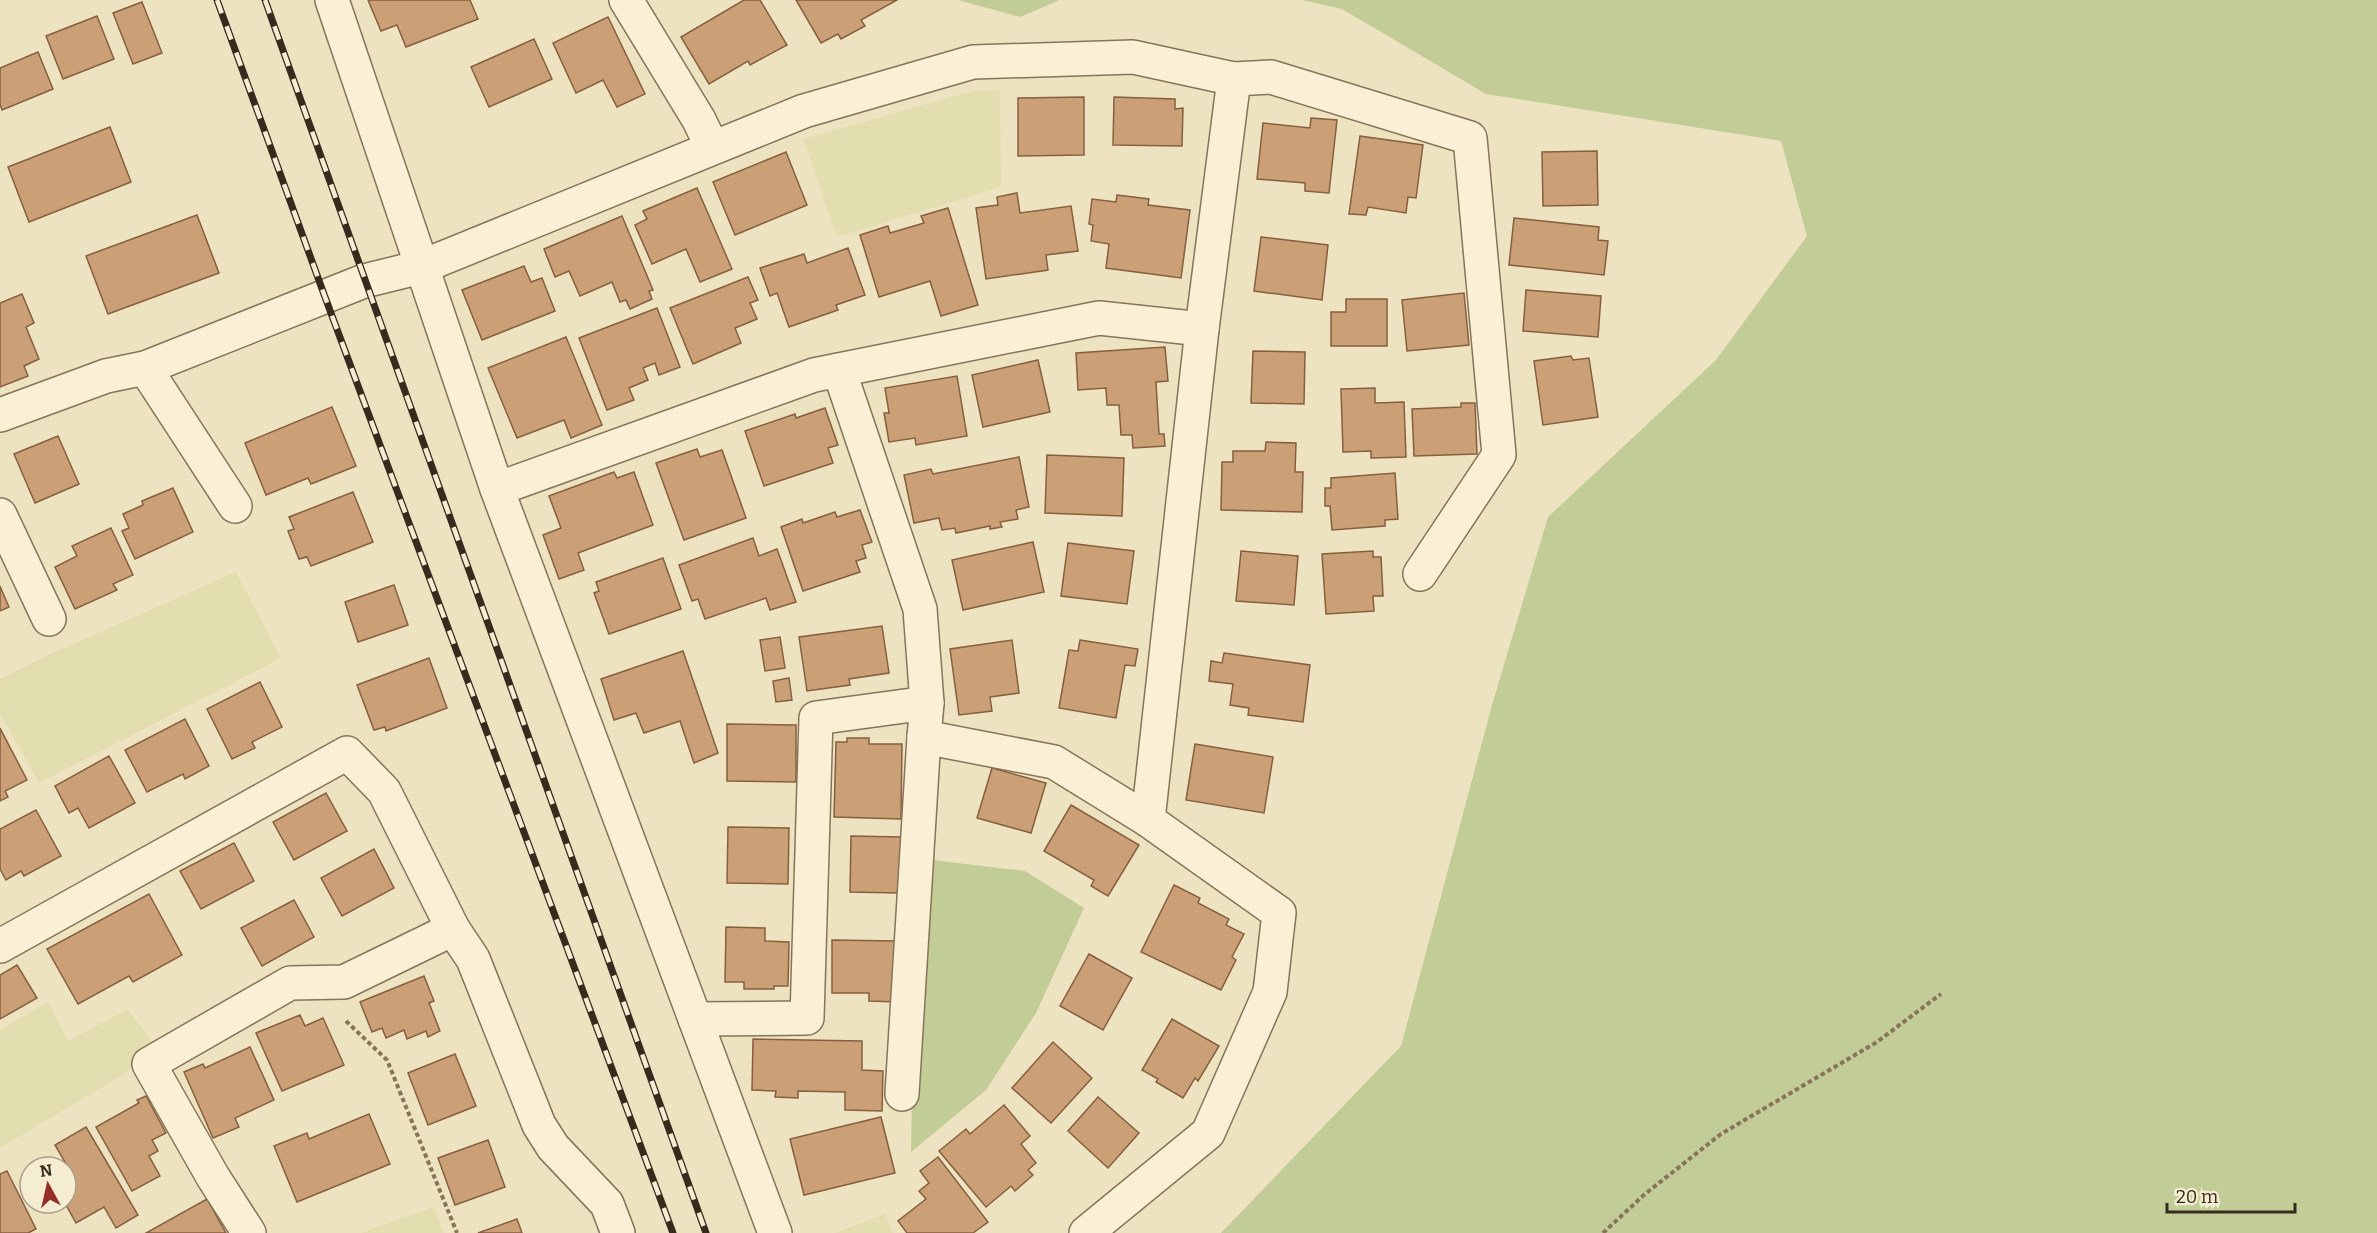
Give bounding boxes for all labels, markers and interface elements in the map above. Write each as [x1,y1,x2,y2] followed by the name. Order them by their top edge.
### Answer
[18,1155,78,1215] north arrow
[39,1160,53,1181] text: N
[2167,1176,2294,1214] scale bar
[2176,1186,2218,1208] text: 20 m

